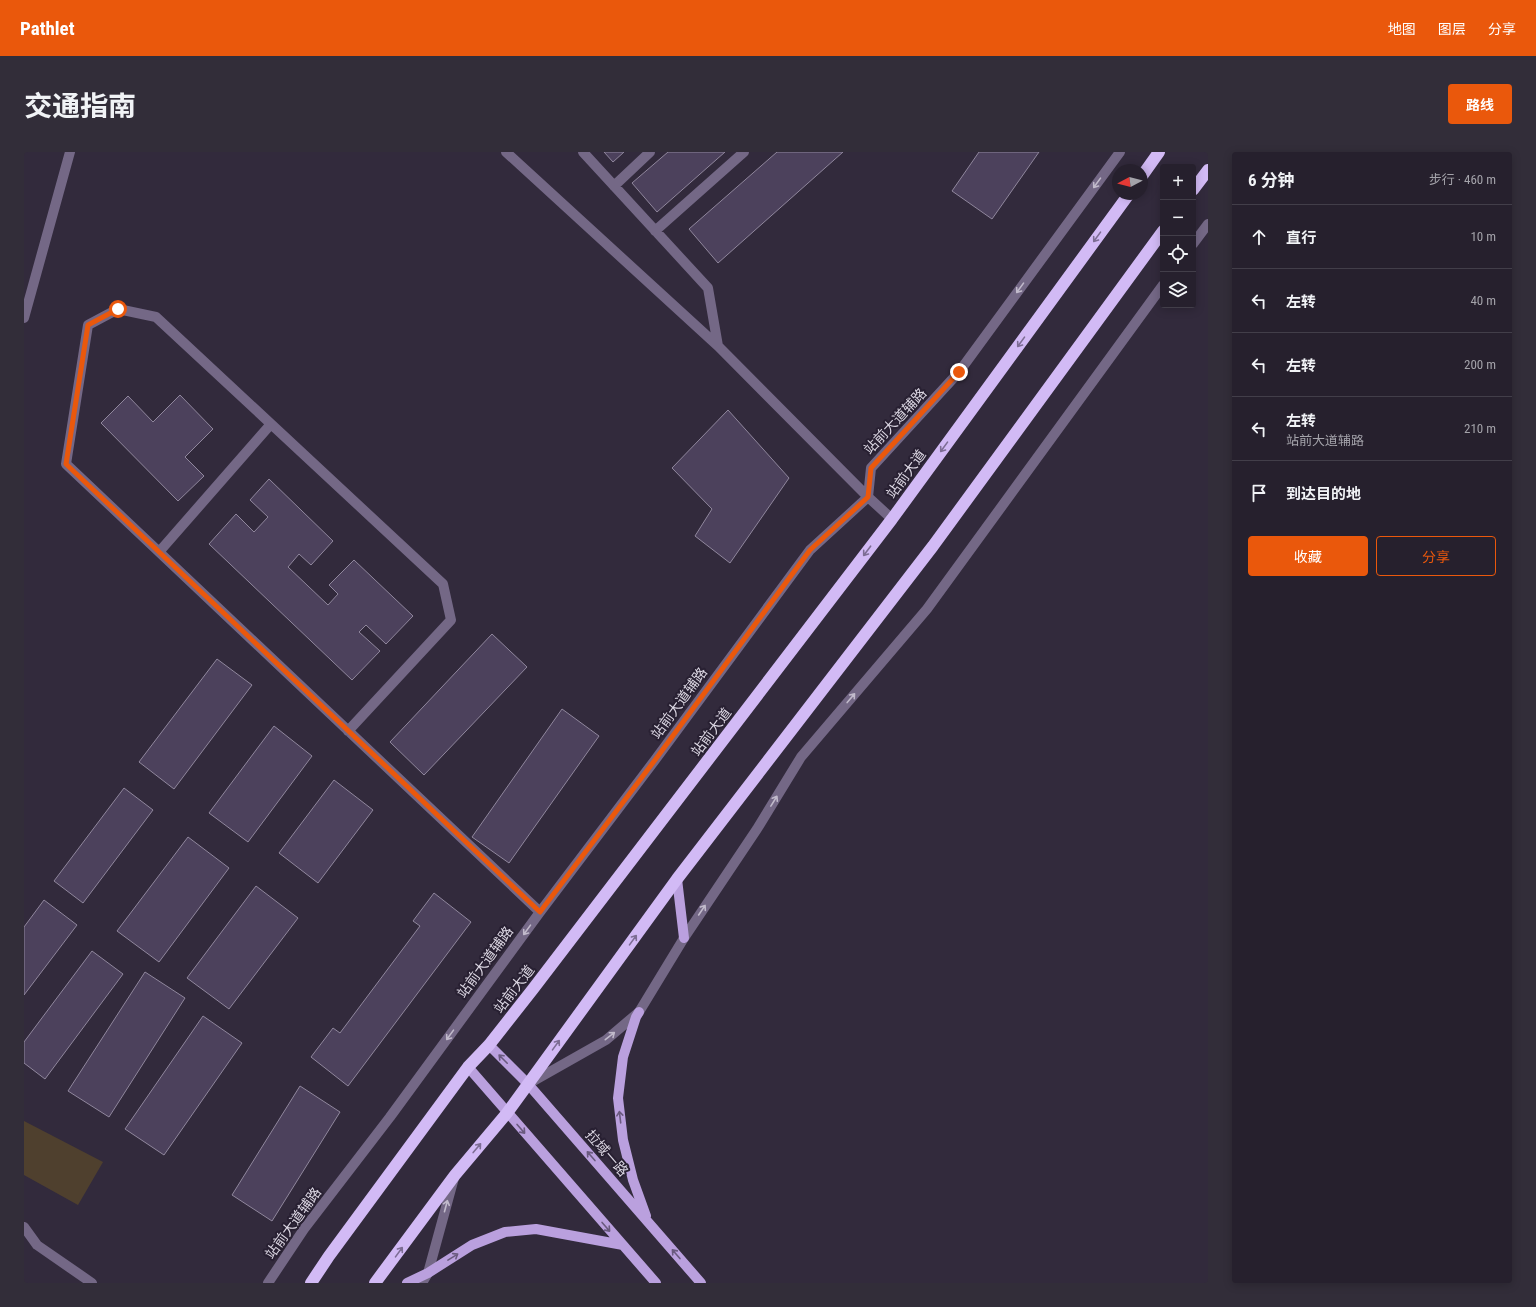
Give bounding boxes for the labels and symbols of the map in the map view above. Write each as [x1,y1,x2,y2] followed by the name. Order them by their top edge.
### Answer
[1112,164,1148,200] north arrow
[1093,178,1101,189] one-way arrow
[1093,231,1101,242] one-way arrow
[1016,283,1024,294] one-way arrow
[109,300,127,318] route start
[1017,336,1025,347] one-way arrow
[950,363,968,381] route end
[861,385,929,457] street label: 站前大道辅路
[940,441,948,452] one-way arrow
[883,447,929,501] street label: 站前大道
[863,546,871,557] one-way arrow
[648,664,710,742] street label: 站前大道辅路
[847,692,856,703] one-way arrow
[687,705,735,759] street label: 站前大道
[770,795,778,807] one-way arrow
[698,905,706,916] one-way arrow
[454,923,516,1001] street label: 站前大道辅路
[522,924,531,935] one-way arrow
[629,935,637,946] one-way arrow
[490,962,538,1016] street label: 站前大道
[446,1029,454,1040] one-way arrow
[605,1032,616,1041] one-way arrow
[552,1040,560,1051] one-way arrow
[498,1054,508,1064] one-way arrow
[616,1111,624,1124] one-way arrow
[516,1124,525,1134] one-way arrow
[583,1127,631,1179] street label: 拉域一路
[473,1143,482,1154] one-way arrow
[586,1150,595,1161] one-way arrow
[262,1184,324,1262] street label: 站前大道辅路
[443,1200,450,1213] one-way arrow
[602,1221,611,1232] one-way arrow
[394,1246,403,1257] one-way arrow
[672,1249,681,1259] one-way arrow
[447,1252,459,1260] one-way arrow

